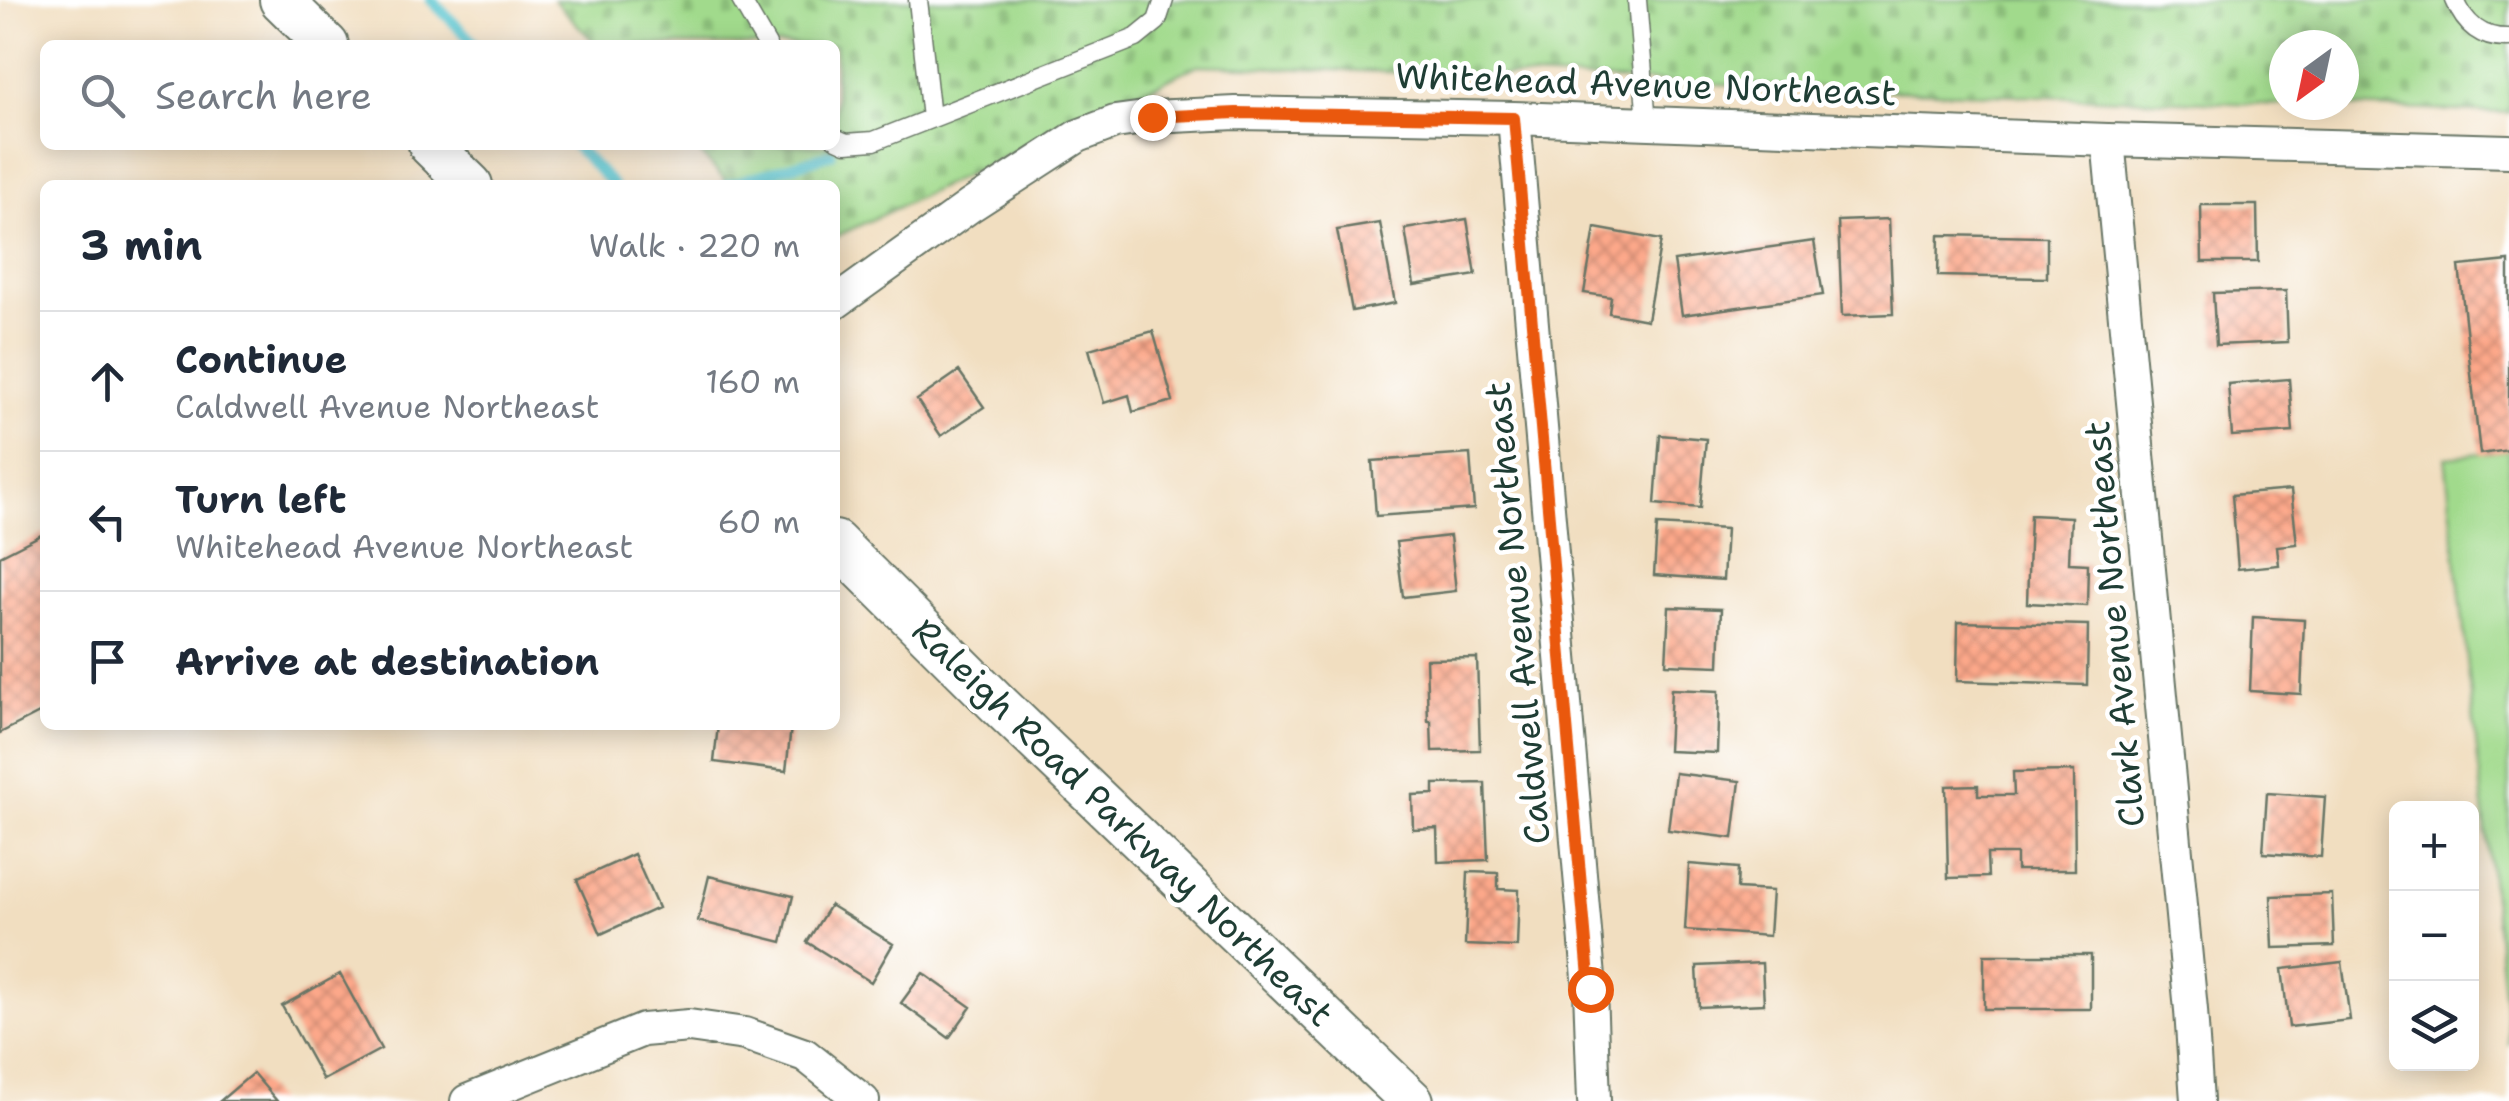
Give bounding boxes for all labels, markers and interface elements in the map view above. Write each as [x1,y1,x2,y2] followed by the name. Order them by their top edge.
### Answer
[2269,30,2359,120] north arrow
[40,40,840,150] search box
[1395,52,1897,116] street label: Whitehead Avenue Northeast
[75,68,130,123] icon: search
[155,70,372,121] text: Search here
[1130,95,1176,141] route end
[80,217,202,273] text: 3 min
[589,224,800,267] text: Walk · 220 m
[175,334,347,385] text: Continue
[80,354,135,409] icon: ahead
[705,360,800,403] text: 160 m
[1473,380,1561,846] street label: Caldwell Avenue Northeast
[175,385,600,428] text: Caldwell Avenue Northeast
[2073,419,2155,829] street label: Clark Avenue Northeast
[175,474,347,525] text: Turn left
[80,494,135,549] icon: left
[718,500,800,543] text: 60 m
[175,525,633,568] text: Whitehead Avenue Northeast
[902,608,1344,1036] street label: Raleigh Road Parkway Northeast
[80,634,135,689] icon: arrive
[175,636,599,687] text: Arrive at destination
[2389,801,2479,1071] map controls
[2389,801,2479,891] button: +
[2389,891,2479,981] button: −
[1568,967,1614,1013] route start
[2389,981,2479,1071] button: layers

